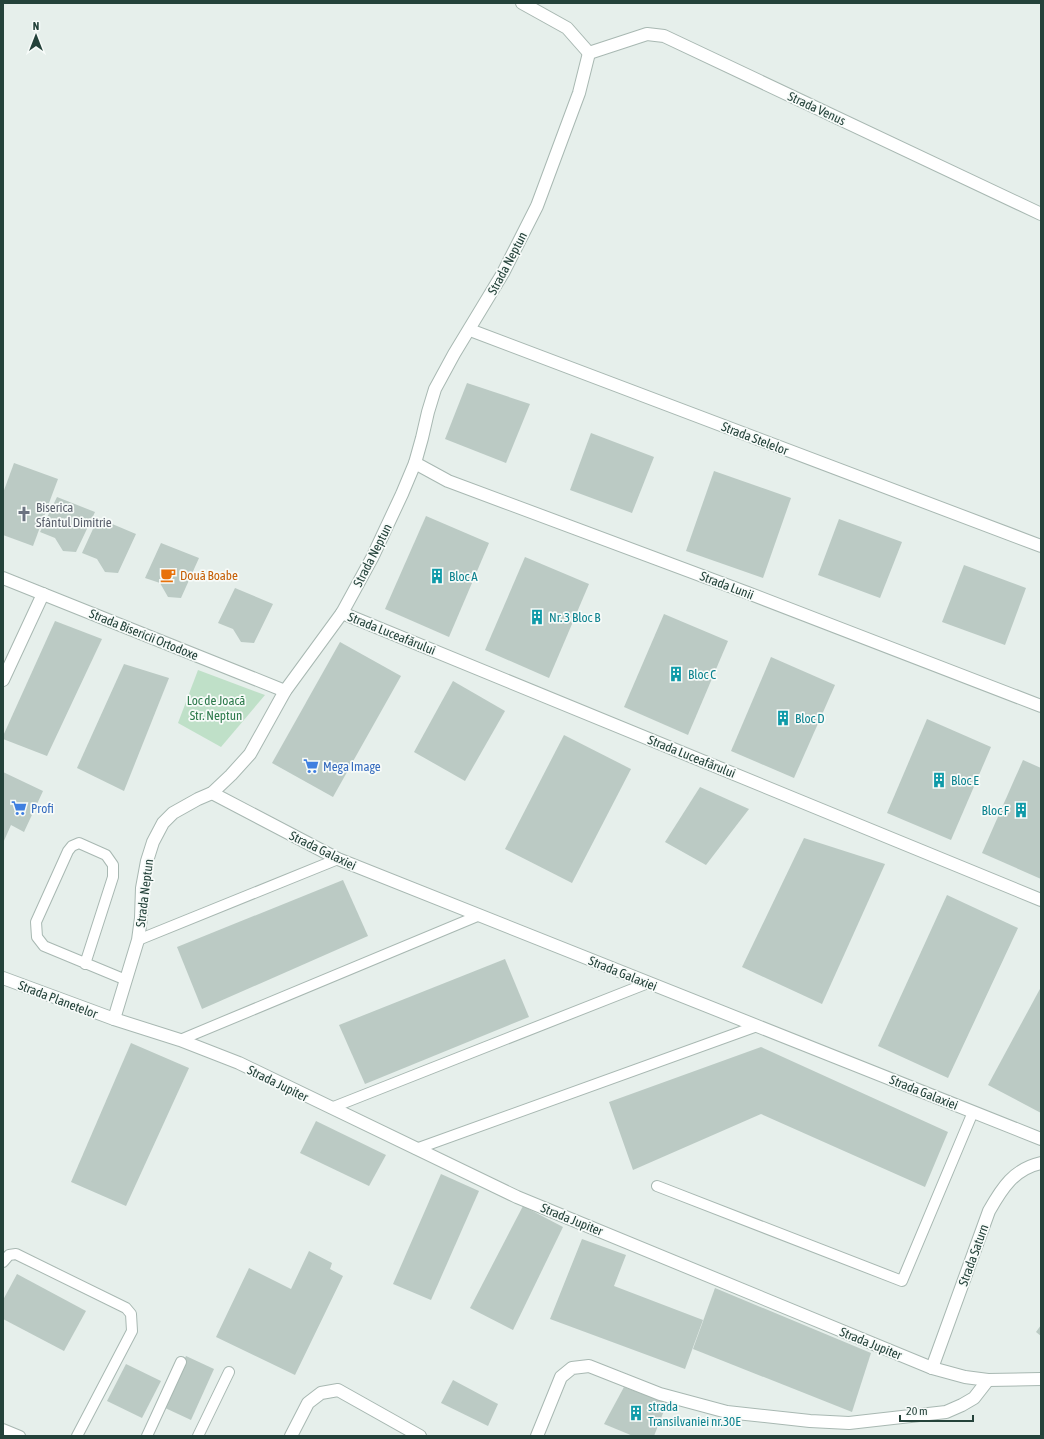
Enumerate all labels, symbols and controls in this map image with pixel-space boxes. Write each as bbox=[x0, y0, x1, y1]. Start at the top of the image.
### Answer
north arrow bbox=[16, 16, 56, 56]
text: N bbox=[33, 20, 39, 32]
street label: Strada Venus bbox=[786, 89, 848, 128]
street label: Strada Neptun bbox=[485, 229, 530, 297]
street label: Strada Stelelor bbox=[719, 419, 790, 458]
place label: Biserica Sfântul Dimitrie bbox=[36, 500, 112, 530]
church icon: Biserica Sfântul Dimitrie bbox=[15, 505, 33, 523]
street label: Strada Neptun bbox=[350, 521, 395, 589]
cafe icon: Două Boabe bbox=[159, 566, 177, 584]
building icon: Bloc A bbox=[428, 567, 446, 585]
place label: Două Boabe bbox=[180, 568, 238, 583]
street label: Strada Lunii bbox=[698, 568, 756, 603]
place label: Bloc A bbox=[449, 569, 478, 584]
street label: Strada Bisericii Ortodoxe bbox=[87, 606, 201, 663]
building icon: Nr. 3 Bloc B bbox=[528, 608, 546, 626]
street label: Strada Luceafărului bbox=[346, 609, 438, 658]
place label: Nr. 3 Bloc B bbox=[549, 610, 601, 625]
building icon: Bloc C bbox=[667, 665, 685, 683]
place label: Bloc C bbox=[688, 667, 716, 682]
park label: Loc de Joacă Str. Neptun bbox=[187, 693, 245, 723]
building icon: Bloc D bbox=[774, 709, 792, 727]
place label: Bloc D bbox=[795, 711, 824, 726]
street label: Strada Luceafărului bbox=[646, 732, 738, 781]
supermarket icon: Mega Image bbox=[302, 757, 320, 775]
place label: Mega Image bbox=[323, 759, 381, 774]
building icon: Bloc E bbox=[930, 771, 948, 789]
place label: Bloc E bbox=[951, 773, 979, 788]
supermarket icon: Profi bbox=[10, 799, 28, 817]
place label: Profi bbox=[31, 801, 54, 816]
building icon: Bloc F bbox=[1012, 801, 1030, 819]
place label: Bloc F bbox=[982, 803, 1010, 818]
street label: Strada Galaxiei bbox=[287, 828, 359, 873]
street label: Strada Neptun bbox=[133, 858, 156, 928]
street label: Strada Galaxiei bbox=[586, 953, 659, 994]
street label: Strada Planetelor bbox=[16, 977, 100, 1022]
street label: Strada Jupiter bbox=[245, 1062, 311, 1105]
street label: Strada Galaxiei bbox=[887, 1072, 960, 1113]
street label: Strada Jupiter bbox=[539, 1200, 605, 1239]
street label: Strada Saturn bbox=[955, 1222, 992, 1288]
street label: Strada Jupiter bbox=[838, 1324, 904, 1363]
scale bar bbox=[900, 1397, 973, 1423]
place label: strada Transilvaniei nr.30E bbox=[648, 1399, 741, 1429]
building icon: strada Transilvaniei nr.30E bbox=[627, 1404, 645, 1422]
text: 20 m bbox=[906, 1404, 928, 1418]

